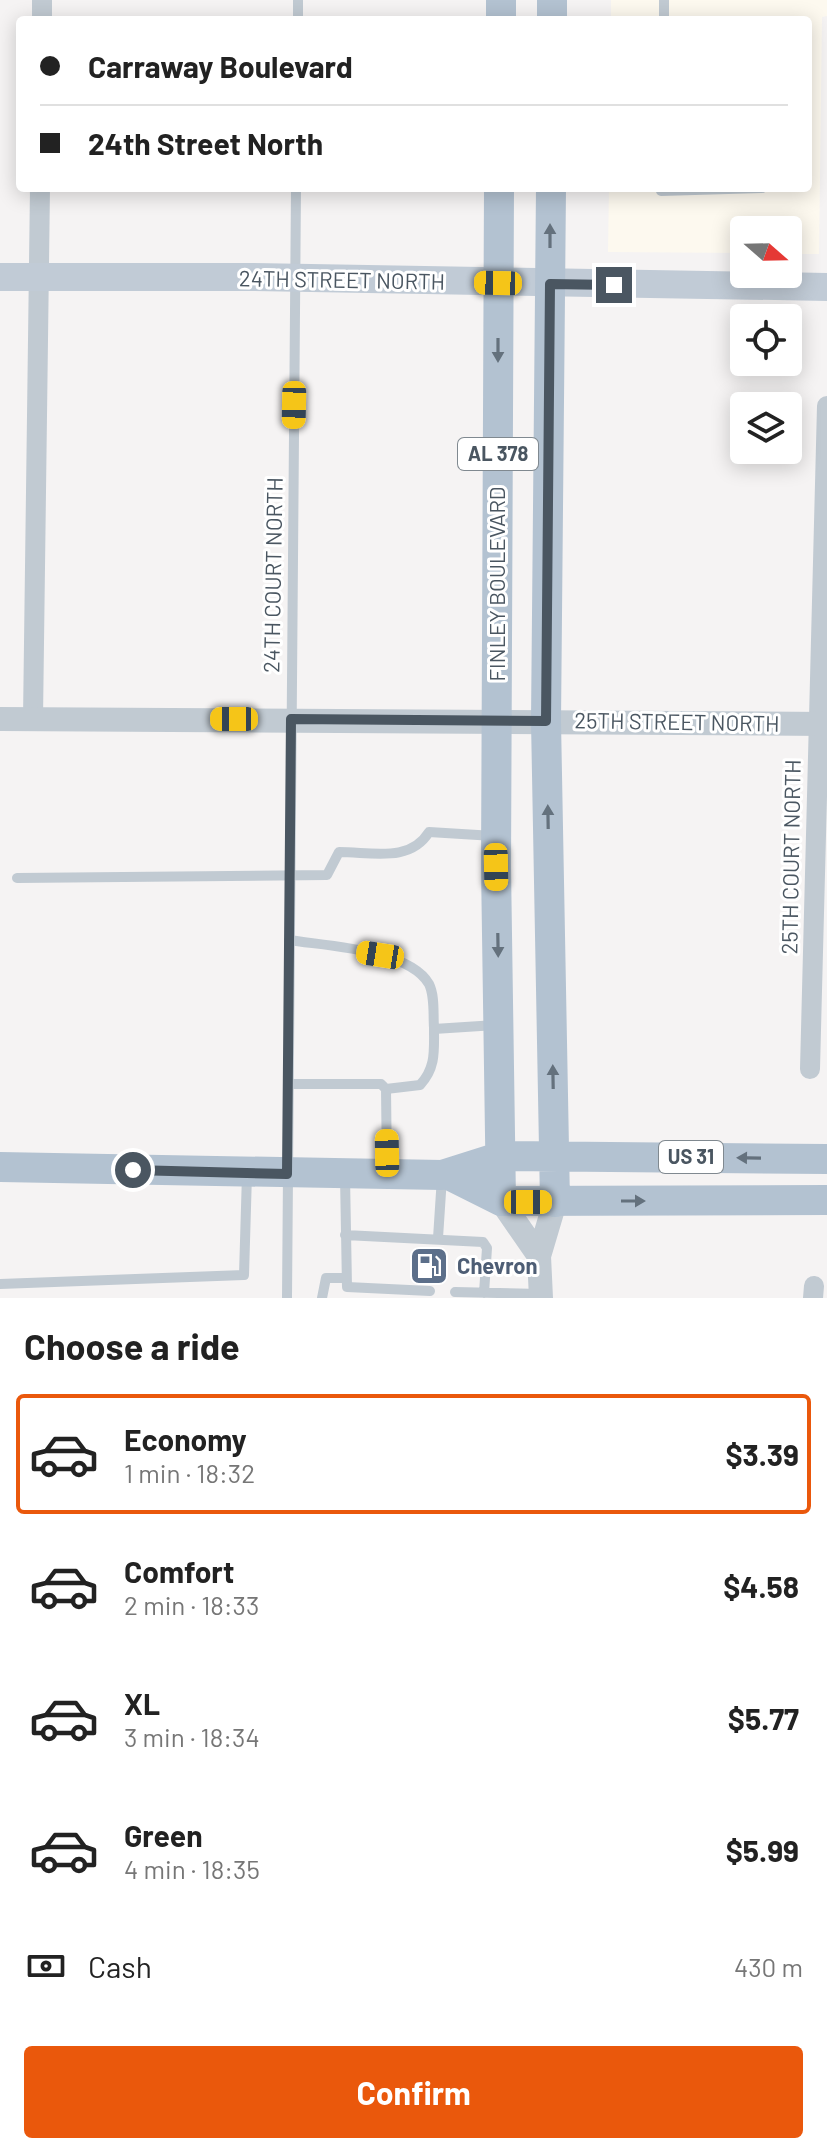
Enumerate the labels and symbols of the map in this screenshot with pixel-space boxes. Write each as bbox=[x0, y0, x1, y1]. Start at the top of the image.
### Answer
north arrow bbox=[730, 216, 802, 288]
one-way arrow bbox=[544, 223, 556, 248]
street label: 24TH STREET NORTH bbox=[239, 264, 445, 294]
route end bbox=[596, 267, 632, 303]
car bbox=[474, 271, 522, 295]
one-way arrow bbox=[492, 338, 504, 363]
car bbox=[282, 381, 306, 429]
road number: AL 378 bbox=[458, 438, 538, 470]
street label: 24TH COURT NORTH bbox=[257, 477, 287, 673]
street label: FINLEY BOULEVARD bbox=[483, 487, 509, 681]
street label: 25TH STREET NORTH bbox=[574, 706, 780, 736]
car bbox=[210, 707, 258, 731]
street label: 25TH COURT NORTH bbox=[775, 759, 805, 955]
one-way arrow bbox=[542, 804, 554, 829]
car bbox=[484, 843, 508, 891]
one-way arrow bbox=[492, 933, 504, 958]
car bbox=[354, 939, 406, 971]
one-way arrow bbox=[547, 1064, 559, 1089]
car bbox=[375, 1129, 399, 1177]
road number: US 31 bbox=[659, 1141, 723, 1173]
route start bbox=[115, 1152, 151, 1188]
one-way arrow bbox=[736, 1152, 761, 1164]
car bbox=[504, 1190, 552, 1214]
one-way arrow bbox=[621, 1195, 646, 1207]
fuel station icon: Chevron bbox=[408, 1245, 450, 1287]
place label: Chevron bbox=[457, 1252, 538, 1278]

